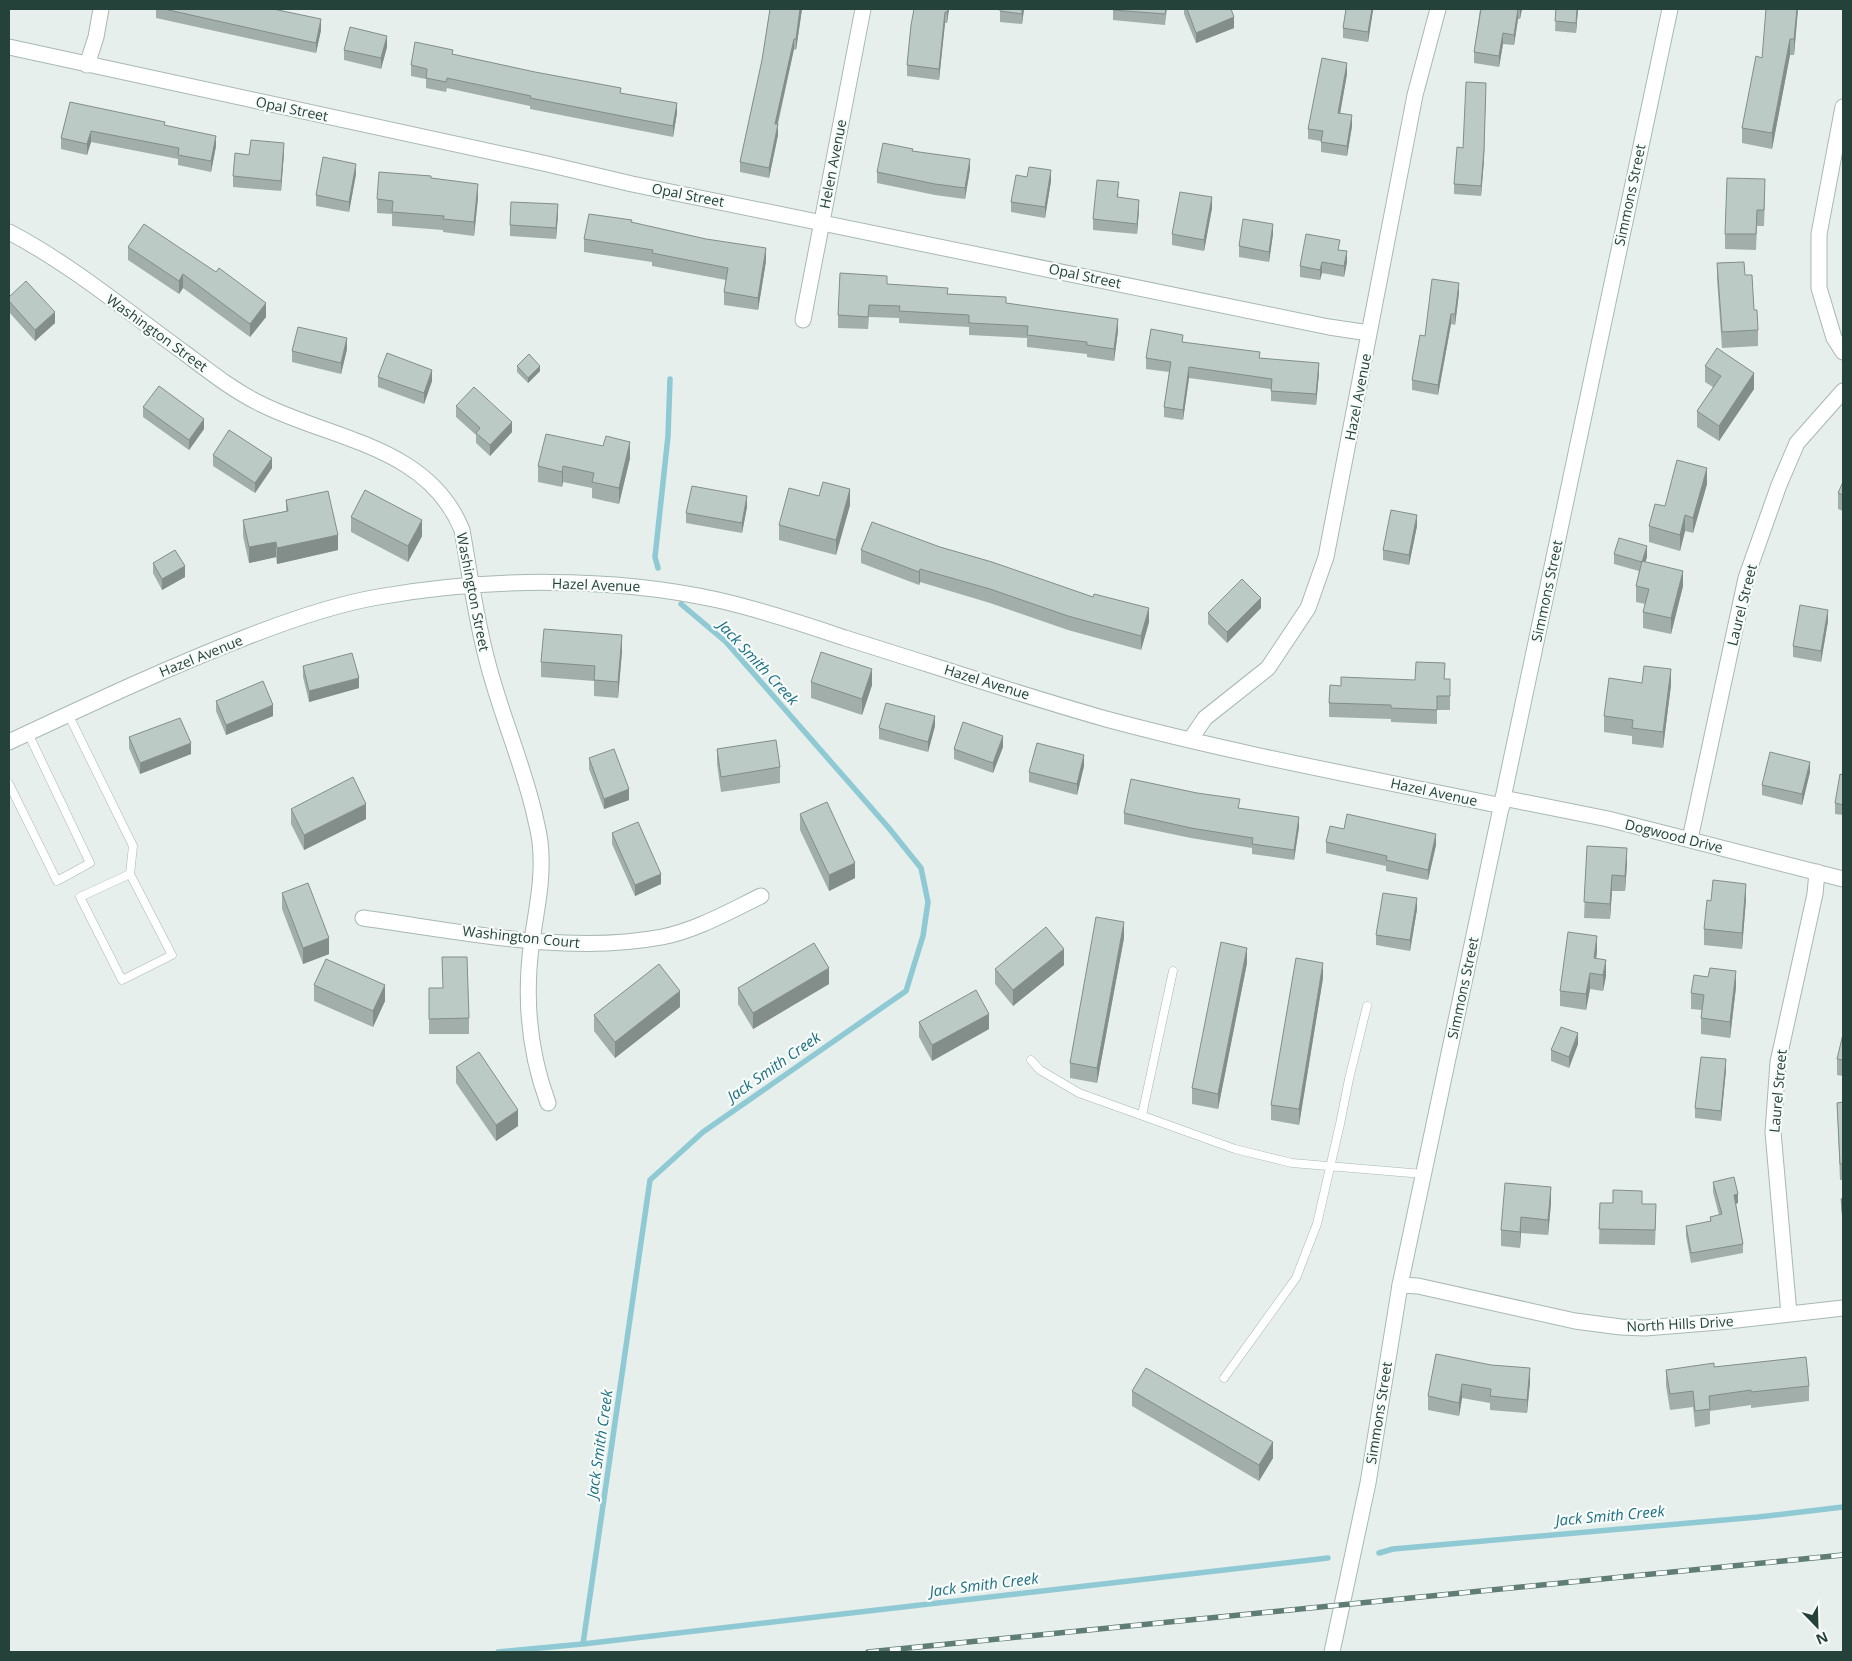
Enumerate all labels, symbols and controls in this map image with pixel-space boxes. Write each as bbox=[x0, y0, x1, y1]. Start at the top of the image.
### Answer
street label: Opal Street bbox=[254, 92, 330, 125]
street label: Helen Avenue bbox=[815, 118, 850, 210]
street label: Simmons Street bbox=[1609, 142, 1650, 248]
street label: Opal Street bbox=[650, 178, 726, 211]
street label: Opal Street bbox=[1047, 259, 1123, 292]
street label: Washington Street bbox=[103, 290, 212, 376]
street label: Hazel Avenue bbox=[1340, 352, 1375, 442]
street label: Washington Street bbox=[453, 531, 494, 653]
street label: Simmons Street bbox=[1526, 538, 1567, 644]
street label: Laurel Street bbox=[1722, 562, 1761, 648]
street label: Hazel Avenue bbox=[551, 573, 641, 596]
water label: Jack Smith Creek bbox=[712, 613, 804, 710]
street label: Hazel Avenue bbox=[156, 630, 245, 681]
street label: Hazel Avenue bbox=[942, 660, 1032, 704]
street label: Hazel Avenue bbox=[1389, 773, 1479, 810]
street label: Dogwood Drive bbox=[1623, 814, 1725, 857]
street label: Washington Court bbox=[461, 921, 581, 952]
street label: Simmons Street bbox=[1442, 935, 1483, 1041]
water label: Jack Smith Creek bbox=[720, 1026, 825, 1107]
street label: Laurel Street bbox=[1764, 1049, 1791, 1133]
street label: North Hills Drive bbox=[1626, 1311, 1734, 1336]
street label: Simmons Street bbox=[1361, 1360, 1396, 1466]
water label: Jack Smith Creek bbox=[581, 1388, 617, 1502]
water label: Jack Smith Creek bbox=[1552, 1500, 1666, 1530]
water label: Jack Smith Creek bbox=[925, 1567, 1040, 1601]
north arrow bbox=[1792, 1601, 1842, 1651]
text: N bbox=[1813, 1627, 1831, 1649]

